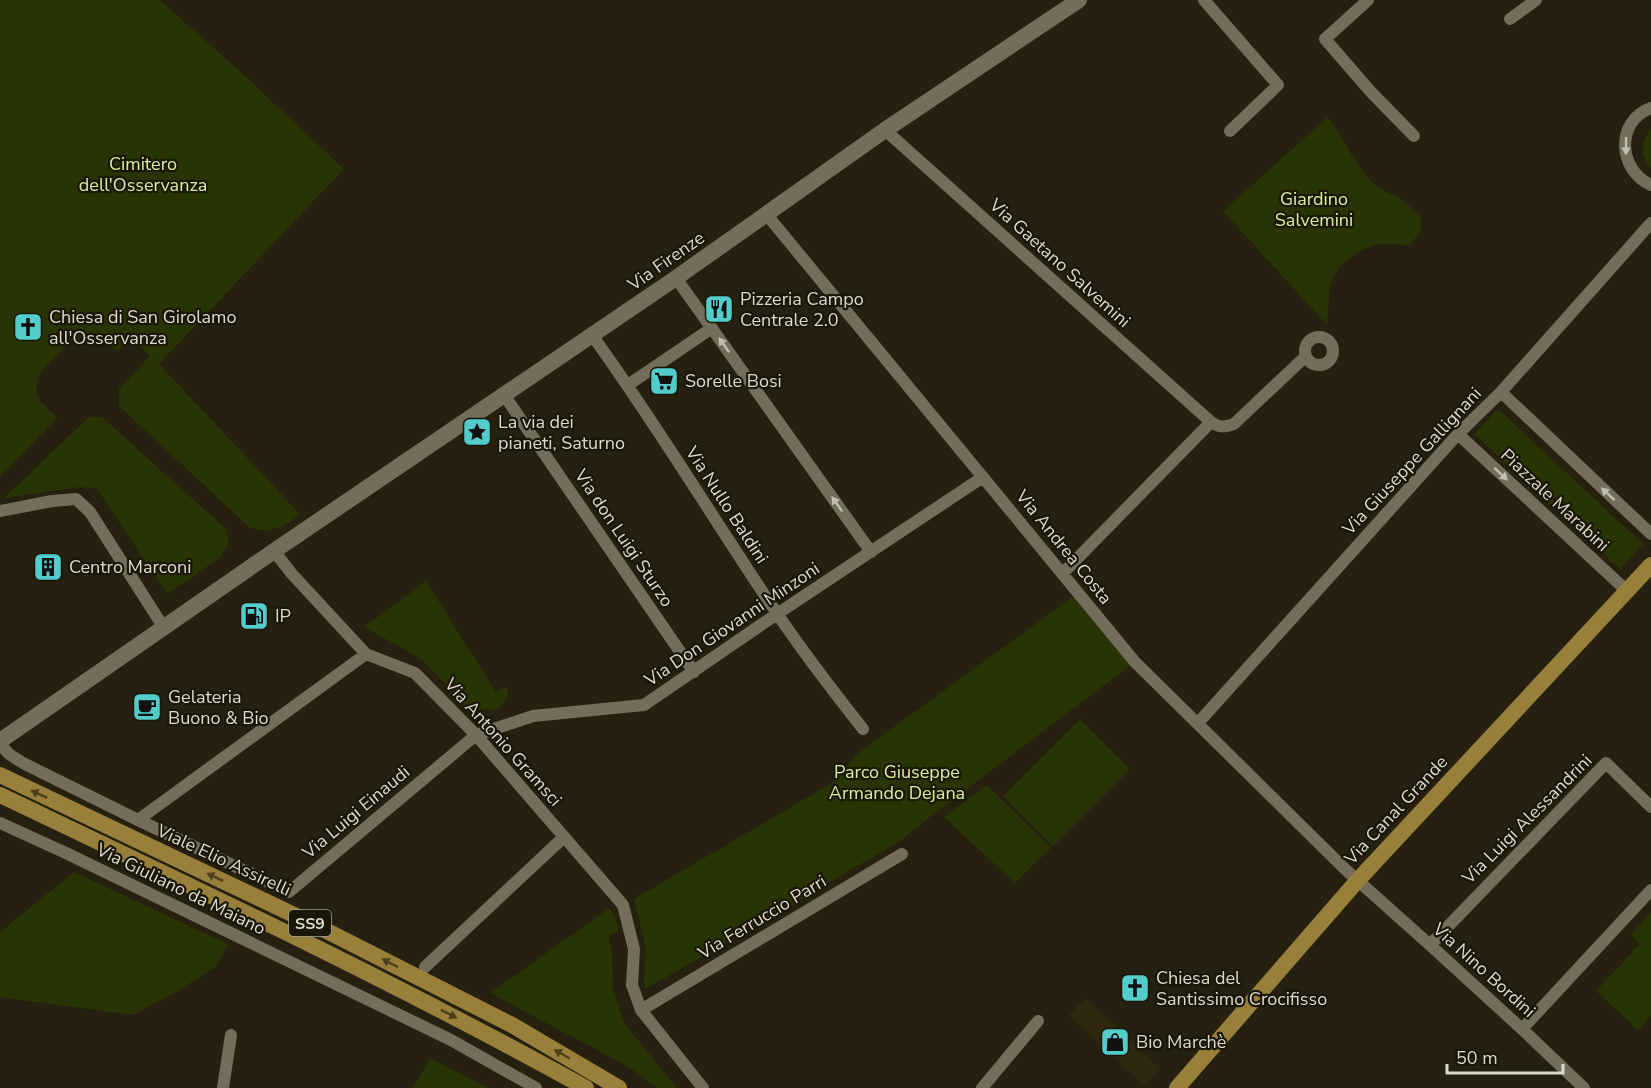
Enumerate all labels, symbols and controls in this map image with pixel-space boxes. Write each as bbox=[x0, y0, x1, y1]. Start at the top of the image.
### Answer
one-way arrow bbox=[1621, 137, 1631, 156]
park label: Cimitero dell'Osservanza bbox=[79, 152, 207, 197]
park label: Giardino Salvemini bbox=[1275, 187, 1353, 232]
street label: Via Gaetano Salvemini bbox=[984, 193, 1136, 333]
street label: Via Firenze bbox=[622, 226, 709, 297]
place label: Pizzeria Campo Centrale 2.0 bbox=[740, 287, 864, 332]
restaurant icon: Pizzeria Campo Centrale 2.0 bbox=[703, 293, 735, 325]
place label: Chiesa di San Girolamo all'Osservanza bbox=[49, 305, 237, 350]
church icon: Chiesa di San Girolamo all'Osservanza bbox=[12, 311, 44, 343]
one-way arrow bbox=[719, 338, 731, 353]
supermarket icon: Sorelle Bosi bbox=[648, 365, 680, 397]
place label: Sorelle Bosi bbox=[685, 369, 782, 393]
street label: Via Giuseppe Gallignani bbox=[1336, 382, 1487, 541]
place label: La via dei pianeti, Saturno bbox=[498, 410, 625, 455]
place icon: La via dei pianeti, Saturno bbox=[461, 416, 493, 448]
street label: Via Nullo Baldini bbox=[680, 441, 774, 568]
street label: Piazzale Marabini bbox=[1495, 443, 1615, 557]
street label: Via don Luigi Sturzo bbox=[568, 464, 679, 612]
one-way arrow bbox=[1493, 467, 1508, 481]
street label: Via Andrea Costa bbox=[1010, 484, 1118, 609]
one-way arrow bbox=[1601, 487, 1616, 501]
one-way arrow bbox=[831, 497, 843, 513]
building icon: Centro Marconi bbox=[32, 551, 64, 583]
place label: Centro Marconi bbox=[69, 555, 191, 579]
street label: Via Don Giovanni Minzoni bbox=[639, 556, 824, 692]
fuel station icon: IP bbox=[238, 600, 270, 632]
place label: IP bbox=[275, 604, 291, 628]
street label: Via Antonio Gramsci bbox=[438, 672, 567, 811]
place label: Gelateria Buono & Bio bbox=[168, 685, 269, 730]
cafe icon: Gelateria Buono & Bio bbox=[131, 691, 163, 723]
street label: Via Luigi Alessandrini bbox=[1456, 749, 1597, 890]
street label: Via Canal Grande bbox=[1338, 750, 1453, 871]
street label: Via Luigi Einaudi bbox=[297, 760, 415, 865]
park label: Parco Giuseppe Armando Dejana bbox=[829, 760, 965, 805]
one-way arrow bbox=[31, 789, 48, 798]
street label: Viale Elio Assirelli bbox=[152, 818, 295, 902]
street label: Via Giuliano da Maiano bbox=[91, 837, 270, 940]
street label: Via Ferruccio Parri bbox=[693, 869, 831, 965]
one-way arrow bbox=[207, 873, 224, 882]
road number: SS9 bbox=[289, 910, 331, 936]
street label: Via Nino Bordini bbox=[1427, 917, 1541, 1023]
one-way arrow bbox=[382, 958, 399, 968]
place label: Chiesa del Santissimo Crocifisso bbox=[1156, 966, 1327, 1011]
church icon: Chiesa del Santissimo Crocifisso bbox=[1119, 972, 1151, 1004]
one-way arrow bbox=[440, 1010, 457, 1019]
shop icon: Bio Marchè bbox=[1099, 1026, 1131, 1058]
place label: Bio Marchè bbox=[1136, 1030, 1226, 1054]
scale bar bbox=[1447, 1037, 1562, 1075]
text: 50 m bbox=[1456, 1046, 1498, 1070]
one-way arrow bbox=[554, 1050, 571, 1060]

